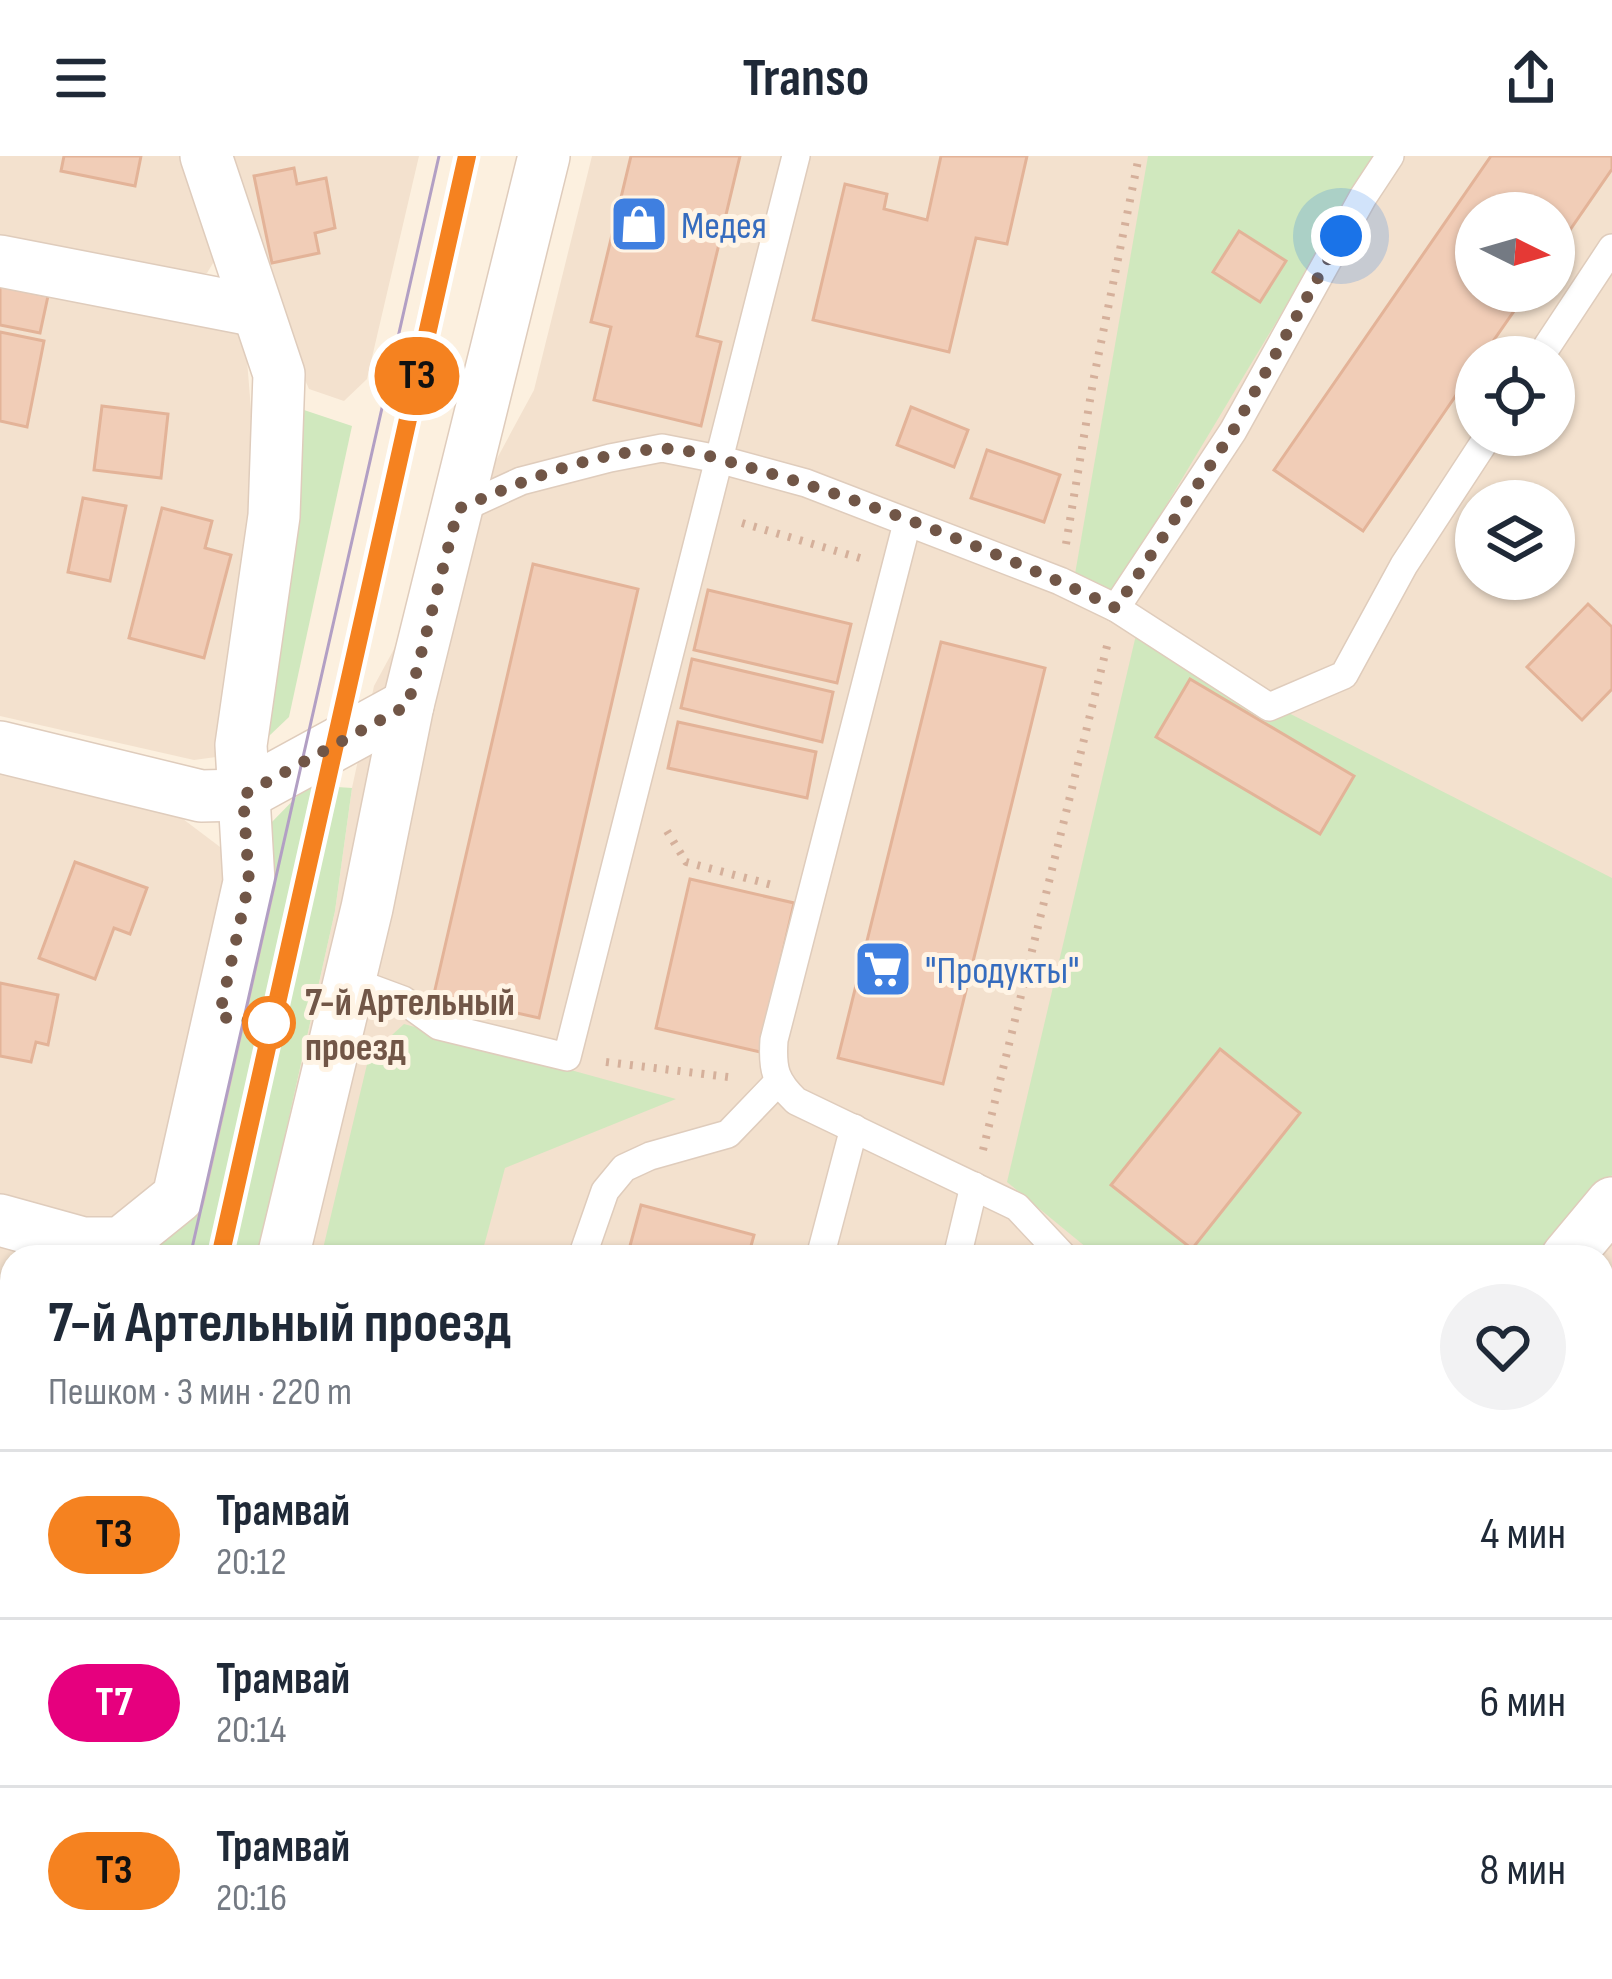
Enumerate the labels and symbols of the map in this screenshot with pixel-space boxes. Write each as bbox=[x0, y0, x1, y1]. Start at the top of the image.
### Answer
north arrow bbox=[1455, 192, 1575, 312]
shop icon: Медея bbox=[608, 193, 670, 255]
place label: Медея bbox=[681, 203, 767, 250]
your location bbox=[1311, 206, 1371, 266]
line badge: T3 bbox=[363, 337, 471, 415]
supermarket icon: "Продукты" bbox=[852, 938, 914, 1000]
place label: "Продукты" bbox=[925, 948, 1079, 995]
place label: 7-й Артельный проезд bbox=[305, 980, 515, 1072]
marker: 7-й Артельный проезд bbox=[244, 998, 294, 1048]

